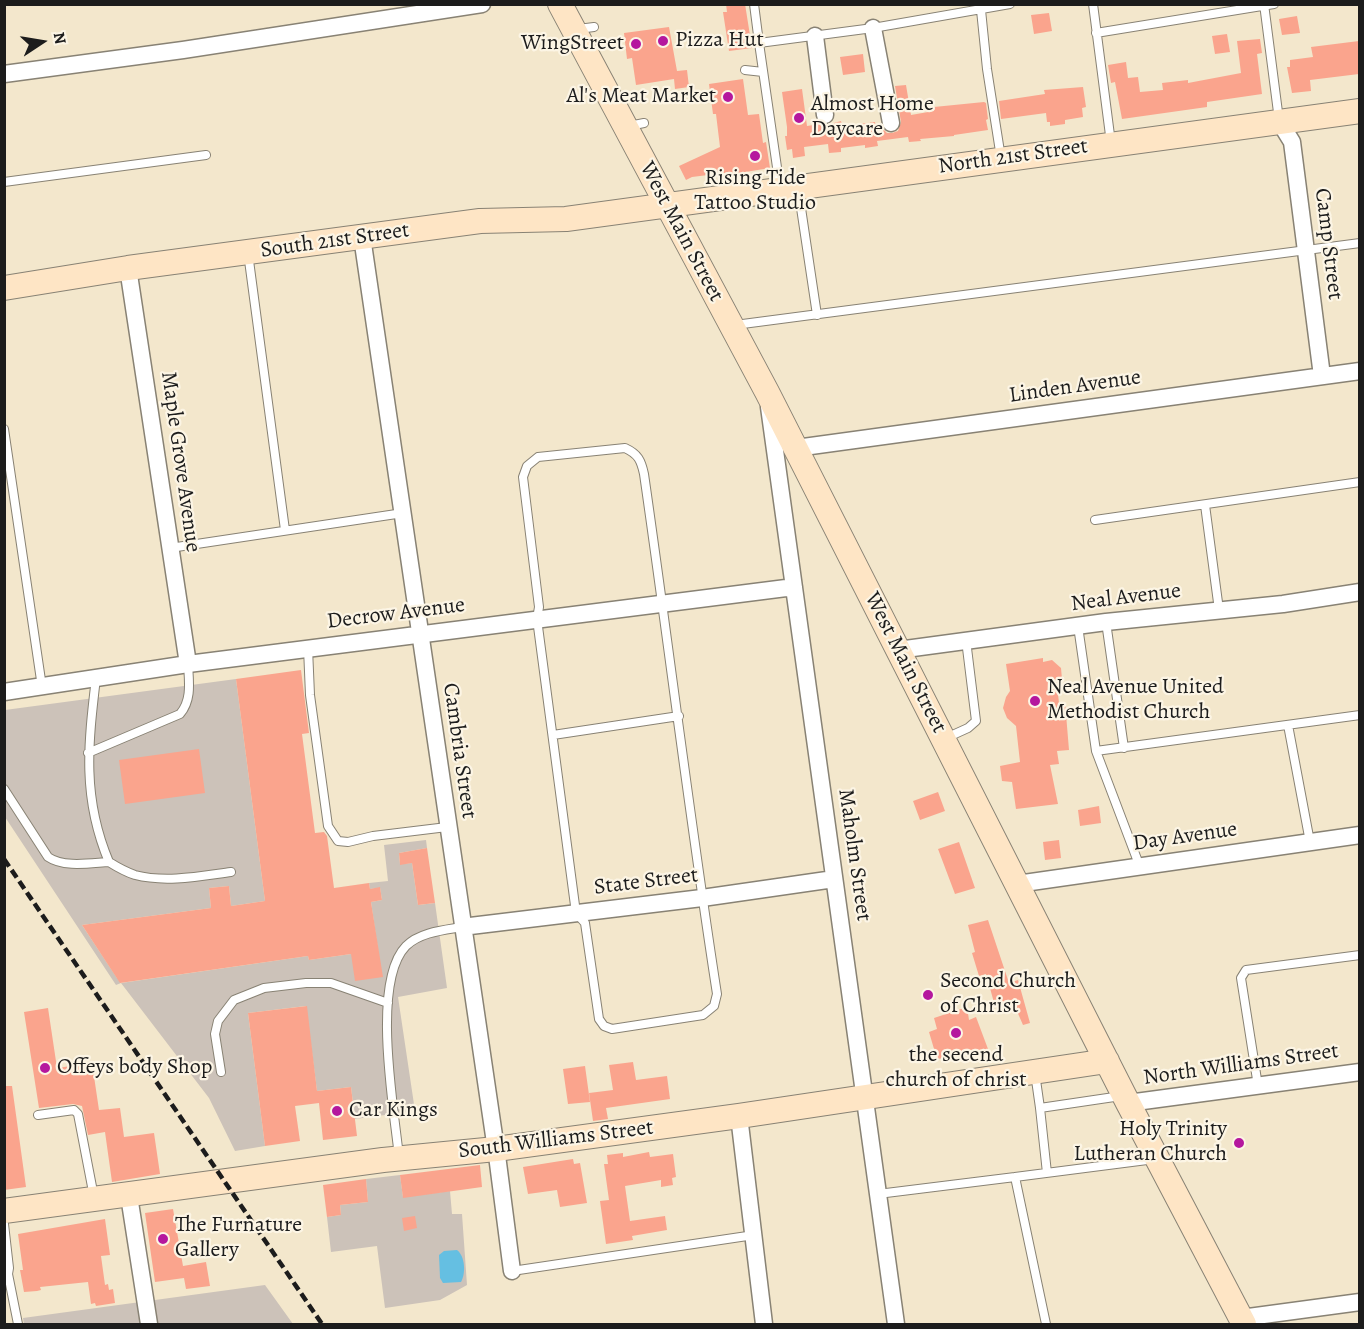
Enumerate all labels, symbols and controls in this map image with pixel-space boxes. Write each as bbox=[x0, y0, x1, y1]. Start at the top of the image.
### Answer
north arrow bbox=[12, 12, 72, 72]
place label: Pizza Hut bbox=[675, 28, 764, 54]
text: N bbox=[48, 30, 72, 46]
place label: WingStreet bbox=[521, 31, 624, 57]
marker: Pizza Hut bbox=[656, 34, 670, 48]
marker: WingStreet bbox=[629, 37, 643, 51]
place label: Al's Meat Market bbox=[567, 84, 716, 110]
marker: Al's Meat Market bbox=[721, 90, 735, 104]
place label: Almost Home Daycare bbox=[811, 92, 934, 144]
marker: Almost Home Daycare bbox=[792, 111, 806, 125]
street label: North 21st Street bbox=[937, 133, 1089, 181]
marker: Rising Tide Tattoo Studio bbox=[748, 149, 762, 163]
street label: West Main Street bbox=[633, 158, 729, 306]
place label: Rising Tide Tattoo Studio bbox=[694, 166, 816, 218]
street label: Camp Street bbox=[1308, 187, 1348, 301]
street label: South 21st Street bbox=[259, 217, 411, 265]
street label: Linden Avenue bbox=[1007, 365, 1143, 409]
street label: Maple Grove Avenue bbox=[154, 370, 206, 554]
street label: Neal Avenue bbox=[1069, 578, 1183, 618]
street label: West Main Street bbox=[858, 588, 952, 738]
street label: Decrow Avenue bbox=[325, 592, 467, 636]
place label: Neal Avenue United Methodist Church bbox=[1047, 675, 1224, 726]
street label: Cambria Street bbox=[436, 681, 482, 821]
marker: Neal Avenue United Methodist Church bbox=[1028, 694, 1042, 708]
street label: Maholm Street bbox=[832, 787, 876, 923]
street label: Day Avenue bbox=[1131, 817, 1239, 857]
street label: State Street bbox=[592, 863, 700, 901]
place label: Second Church of Christ bbox=[940, 969, 1076, 1020]
marker: Second Church of Christ bbox=[921, 988, 935, 1002]
marker: the secend church of christ bbox=[949, 1026, 963, 1040]
street label: North Williams Street bbox=[1142, 1038, 1340, 1092]
place label: the secend church of christ bbox=[886, 1043, 1026, 1094]
place label: Offeys body Shop bbox=[57, 1055, 212, 1081]
marker: Offeys body Shop bbox=[38, 1061, 52, 1075]
place label: Car Kings bbox=[349, 1098, 438, 1124]
marker: Car Kings bbox=[330, 1104, 344, 1118]
street label: South Williams Street bbox=[457, 1115, 655, 1165]
place label: Holy Trinity Lutheran Church bbox=[1074, 1117, 1227, 1168]
marker: Holy Trinity Lutheran Church bbox=[1232, 1136, 1246, 1150]
place label: The Furnature Gallery bbox=[175, 1213, 302, 1264]
marker: The Furnature Gallery bbox=[156, 1232, 170, 1246]

